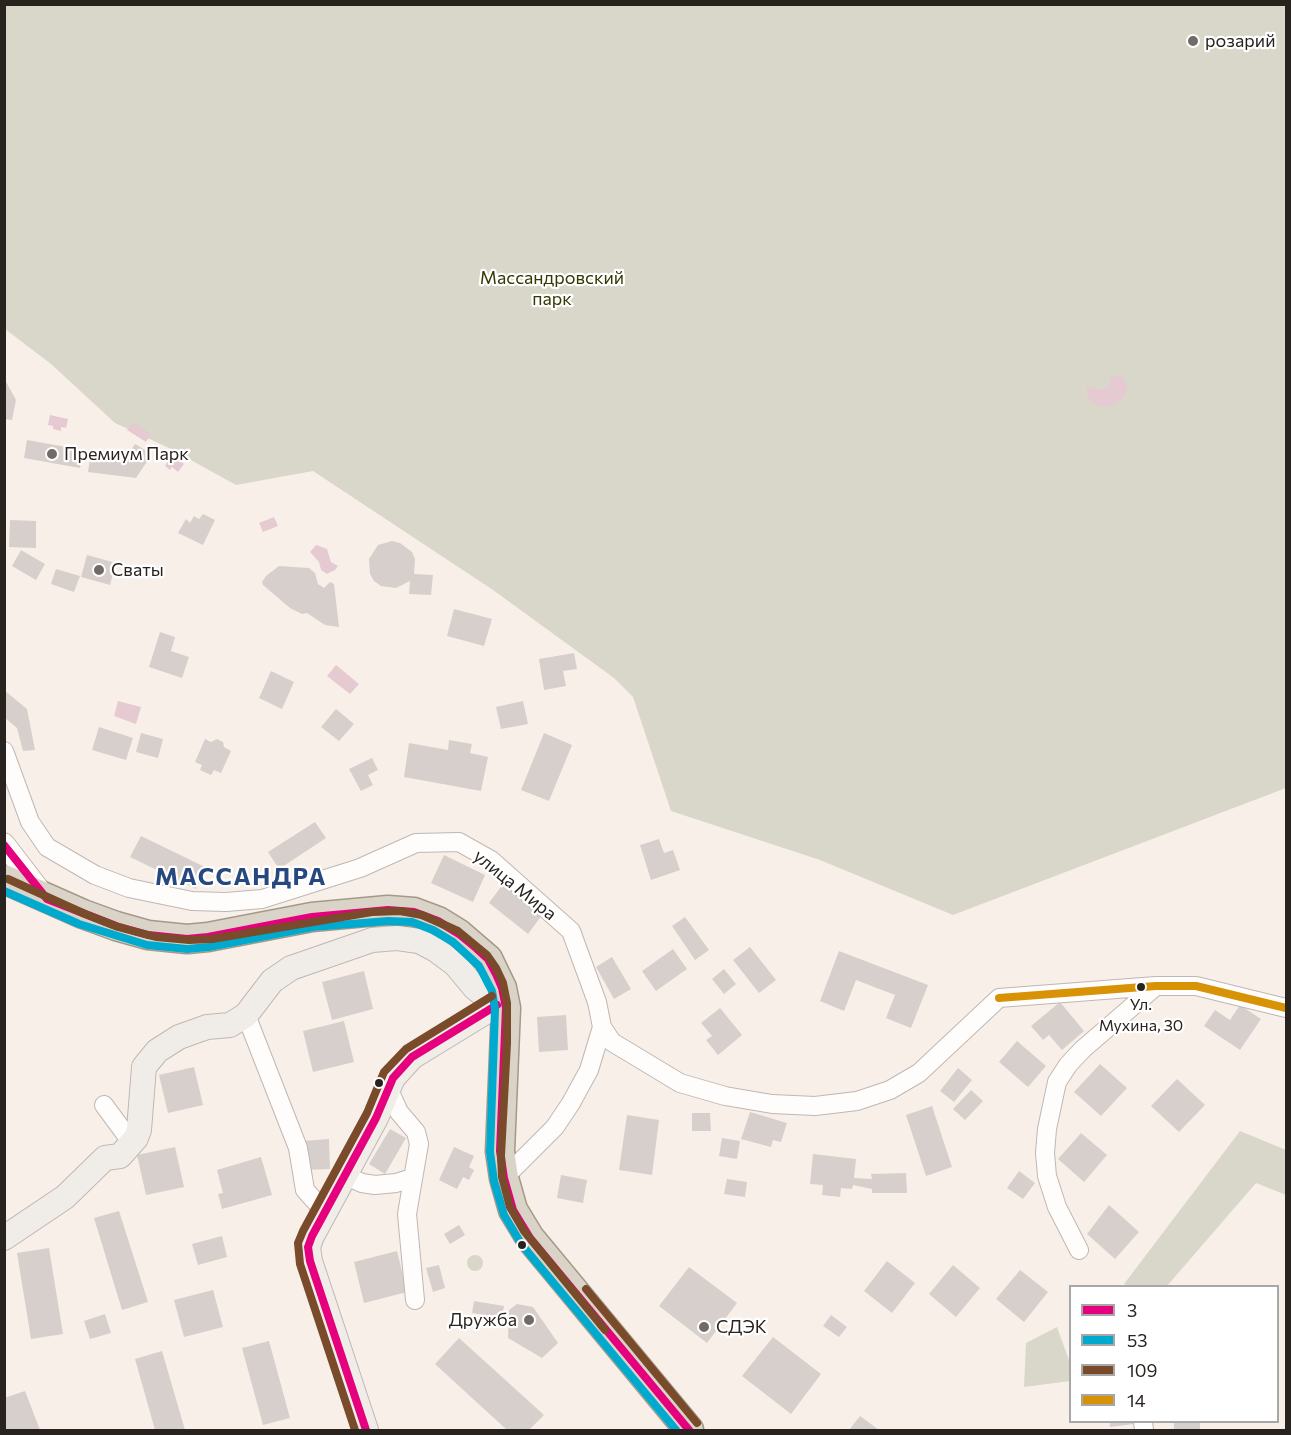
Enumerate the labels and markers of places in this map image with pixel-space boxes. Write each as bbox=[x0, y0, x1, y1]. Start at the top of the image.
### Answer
place label: розарий bbox=[1205, 30, 1275, 52]
marker: розарий bbox=[1186, 34, 1200, 48]
place label: Премиум Парк bbox=[64, 443, 189, 465]
marker: Премиум Парк bbox=[45, 447, 59, 461]
place label: Сваты bbox=[111, 559, 164, 581]
marker: Сваты bbox=[92, 563, 106, 577]
marker: Ул. Мухина, 30 bbox=[1135, 981, 1147, 993]
place label: Ул. Мухина, 30 bbox=[1099, 995, 1183, 1033]
unlabelled marker bbox=[373, 1077, 385, 1089]
unlabelled marker bbox=[516, 1239, 528, 1251]
place label: Дружба bbox=[449, 1309, 517, 1331]
marker: Дружба bbox=[522, 1313, 536, 1327]
place label: СДЭК bbox=[716, 1316, 767, 1338]
marker: СДЭК bbox=[697, 1320, 711, 1334]

